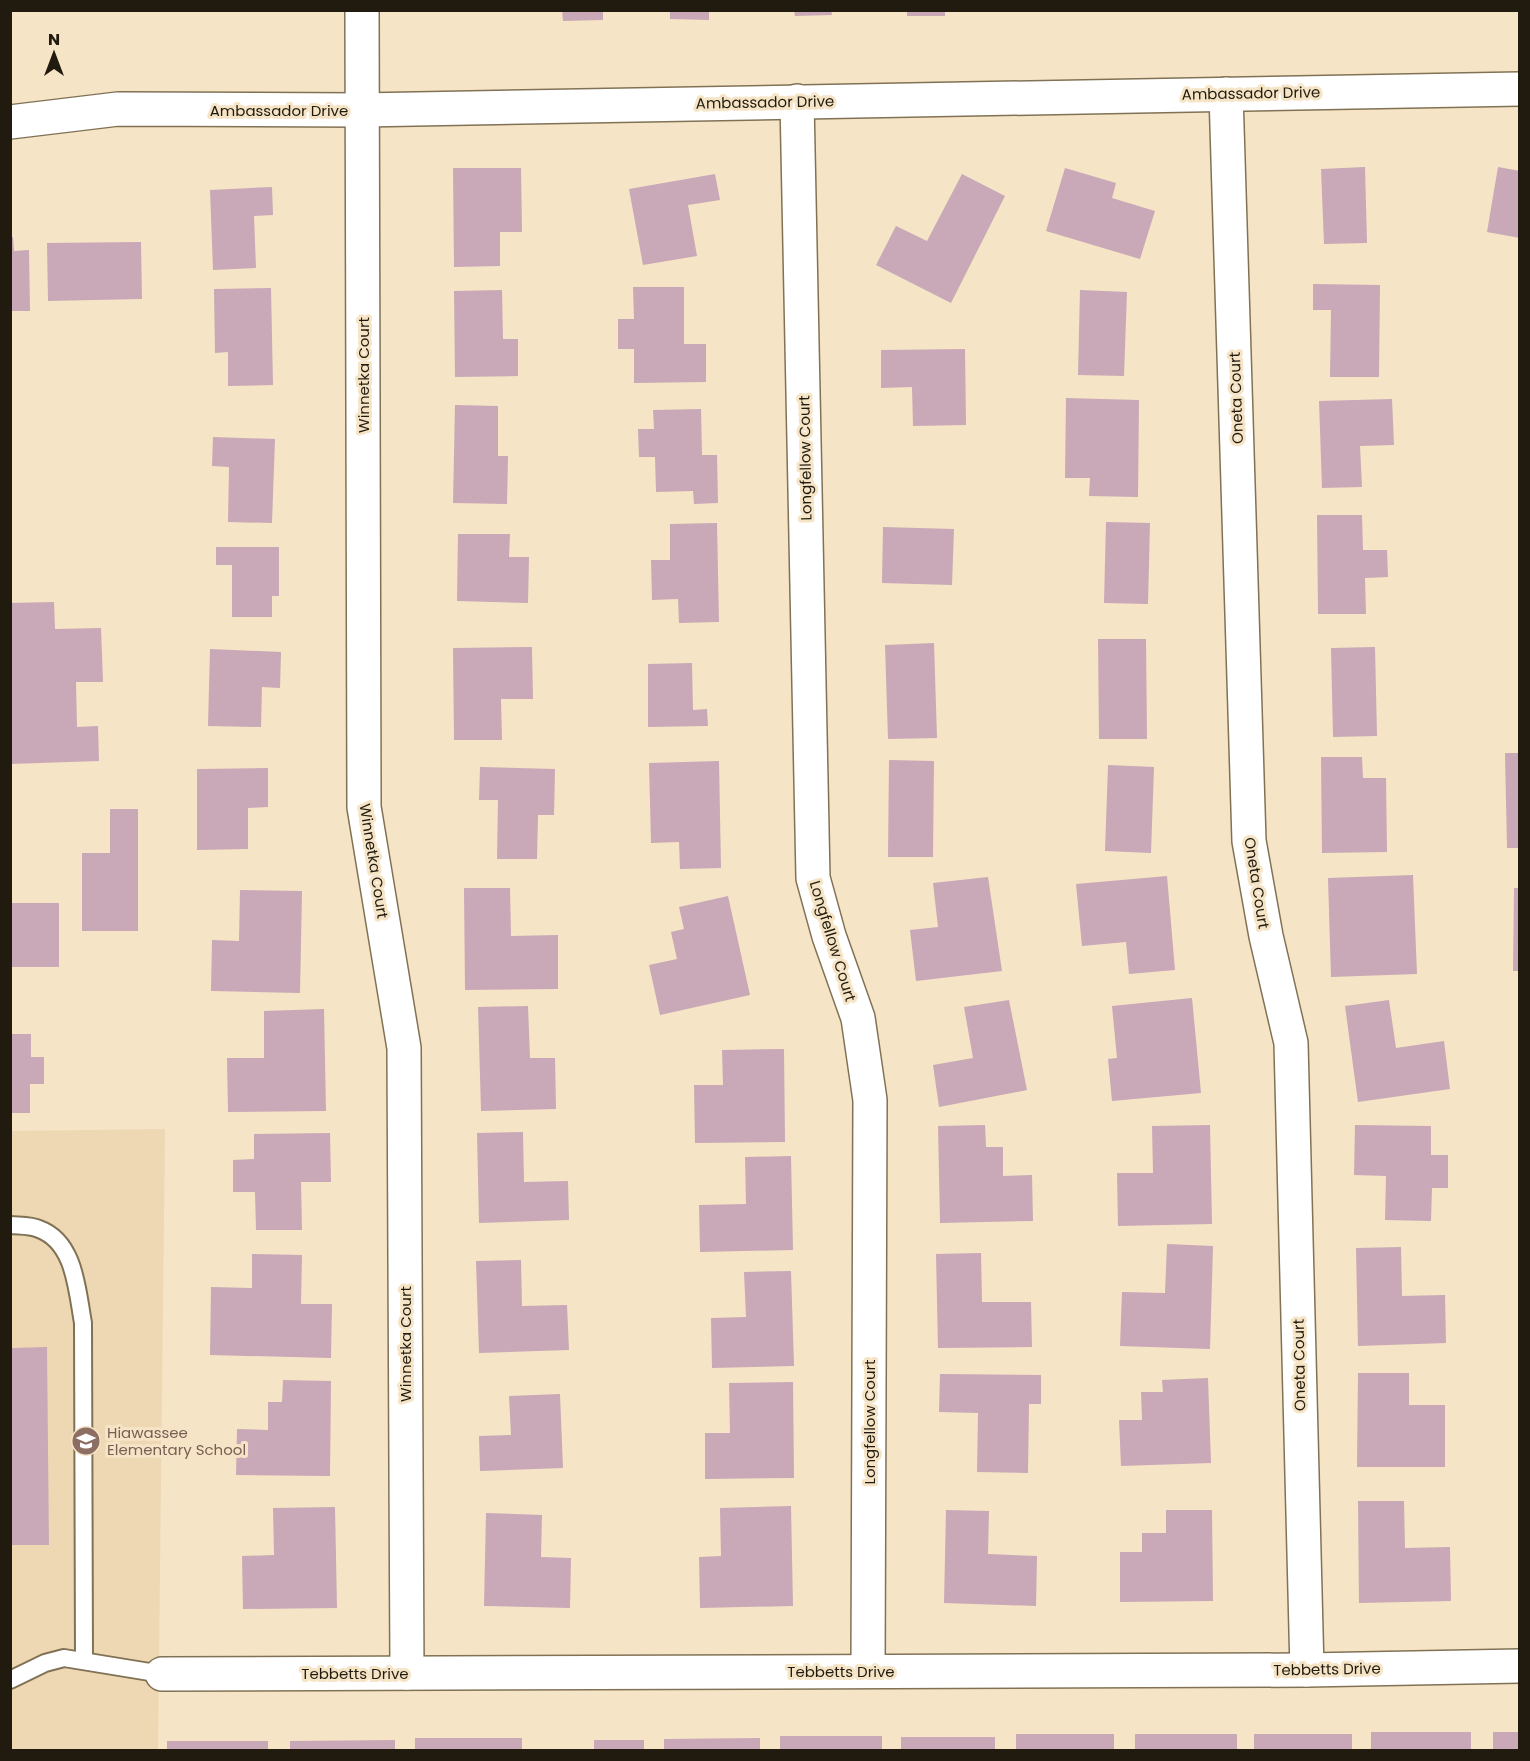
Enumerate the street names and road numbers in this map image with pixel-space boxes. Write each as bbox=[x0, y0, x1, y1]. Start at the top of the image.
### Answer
street label: Ambassador Drive bbox=[1182, 81, 1320, 105]
street label: Ambassador Drive bbox=[696, 90, 834, 114]
street label: Ambassador Drive bbox=[210, 100, 348, 121]
street label: Winnetka Court bbox=[353, 317, 374, 433]
street label: Oneta Court bbox=[1224, 352, 1248, 444]
street label: Longfellow Court bbox=[793, 395, 817, 521]
street label: Winnetka Court bbox=[355, 802, 393, 920]
street label: Oneta Court bbox=[1239, 836, 1275, 930]
street label: Longfellow Court bbox=[805, 878, 861, 1004]
street label: Winnetka Court bbox=[395, 1286, 416, 1402]
street label: Oneta Court bbox=[1288, 1319, 1310, 1411]
street label: Longfellow Court bbox=[859, 1359, 880, 1485]
street label: Tebbetts Drive bbox=[1273, 1658, 1381, 1680]
street label: Tebbetts Drive bbox=[787, 1661, 895, 1682]
street label: Tebbetts Drive bbox=[301, 1663, 409, 1684]

